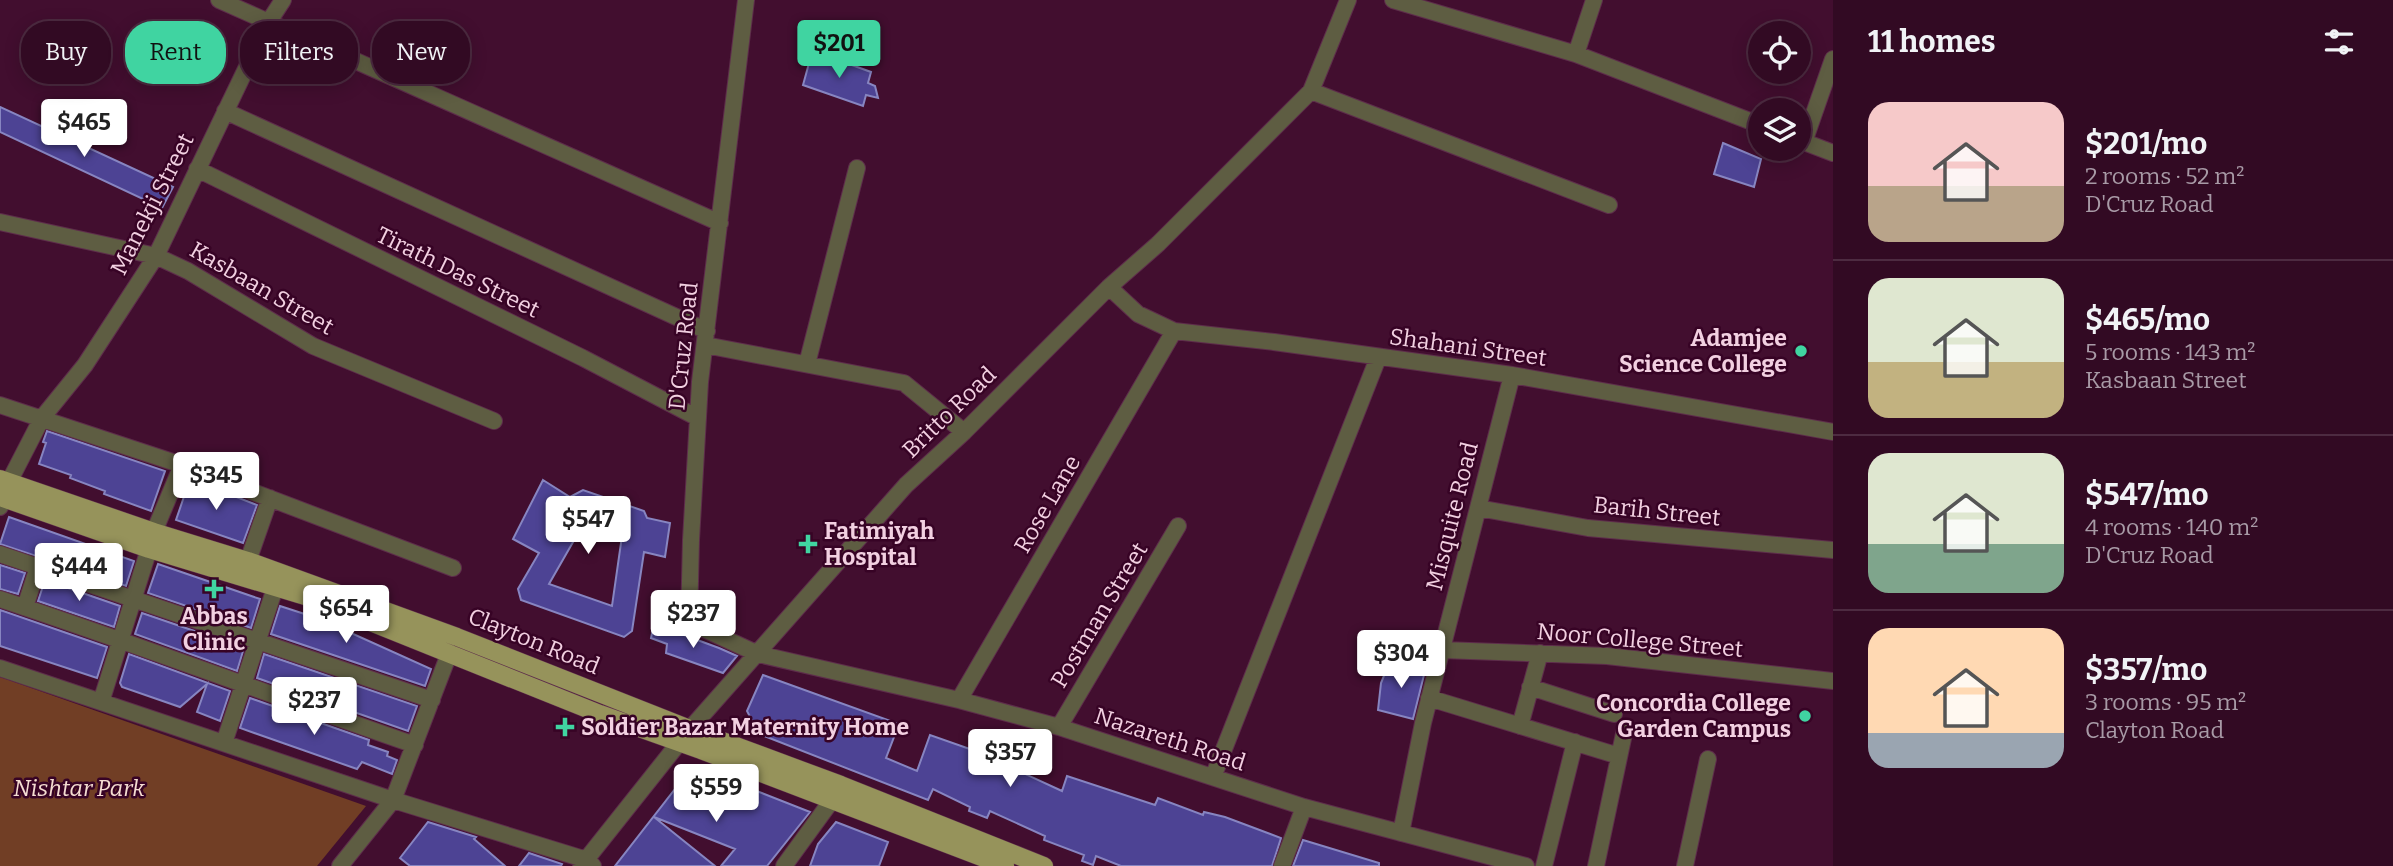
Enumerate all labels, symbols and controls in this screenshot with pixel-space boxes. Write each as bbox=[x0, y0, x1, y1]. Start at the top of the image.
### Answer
pin: $201 bbox=[798, 20, 880, 80]
chip: Buy bbox=[21, 21, 111, 84]
chip: Rent bbox=[125, 21, 226, 84]
chip: Filters bbox=[240, 21, 358, 84]
chip: New bbox=[372, 21, 470, 84]
map controls bbox=[1748, 21, 1811, 161]
button: locate bbox=[1748, 21, 1811, 84]
icon: filters bbox=[2320, 23, 2358, 61]
text: 11 homes bbox=[1868, 24, 1996, 60]
text: $201 bbox=[813, 29, 865, 57]
button: layers bbox=[1748, 98, 1811, 161]
pin: $465 bbox=[43, 100, 125, 159]
text: $465 bbox=[57, 108, 111, 136]
text: $201/mo bbox=[2085, 126, 2207, 162]
street label: Manekji Street bbox=[104, 129, 200, 279]
icon: home bbox=[1924, 130, 2008, 214]
text: 2 rooms · 52 m² bbox=[2085, 162, 2244, 190]
text: D'Cruz Road bbox=[2085, 190, 2214, 218]
street label: Tirath Das Street bbox=[372, 220, 544, 324]
street label: Kasbaan Street bbox=[185, 236, 339, 340]
street label: D'Cruz Road bbox=[662, 280, 704, 411]
text: $465/mo bbox=[2085, 302, 2210, 338]
icon: home bbox=[1924, 306, 2008, 390]
street label: Shahani Street bbox=[1388, 322, 1548, 372]
place label: Adamjee Science College bbox=[1619, 324, 1787, 378]
text: 5 rooms · 143 m² bbox=[2085, 338, 2256, 366]
marker: Adamjee Science College bbox=[1793, 343, 1809, 359]
street label: Britto Road bbox=[896, 360, 1002, 464]
text: Kasbaan Street bbox=[2085, 366, 2246, 394]
street label: Misquite Road bbox=[1420, 439, 1484, 593]
street label: Rose Lane bbox=[1008, 450, 1086, 558]
pin: $345 bbox=[175, 452, 257, 512]
text: $345 bbox=[189, 461, 243, 489]
text: $547/mo bbox=[2085, 477, 2209, 513]
icon: home bbox=[1924, 481, 2008, 565]
street label: Barih Street bbox=[1592, 490, 1722, 532]
pin: $547 bbox=[547, 496, 629, 556]
text: $547 bbox=[562, 505, 614, 533]
text: 4 rooms · 140 m² bbox=[2085, 513, 2258, 541]
place label: Fatimiyah Hospital bbox=[824, 517, 935, 571]
marker: Fatimiyah Hospital bbox=[798, 534, 818, 554]
street label: Postman Street bbox=[1045, 537, 1153, 693]
text: D'Cruz Road bbox=[2085, 541, 2214, 569]
pin: $444 bbox=[38, 544, 120, 603]
text: $444 bbox=[51, 552, 107, 580]
marker: Abbas Clinic bbox=[204, 579, 224, 599]
pin: $654 bbox=[305, 586, 387, 645]
pin: $237 bbox=[652, 590, 734, 650]
text: $654 bbox=[319, 594, 373, 622]
text: $237 bbox=[667, 599, 719, 627]
place label: Abbas Clinic bbox=[180, 602, 248, 656]
street label: Clayton Road bbox=[464, 602, 604, 680]
street label: Noor College Street bbox=[1536, 617, 1744, 663]
pin: $304 bbox=[1360, 630, 1442, 690]
text: $304 bbox=[1373, 639, 1429, 667]
text: $357/mo bbox=[2085, 652, 2207, 688]
icon: home bbox=[1924, 656, 2008, 740]
pin: $237 bbox=[273, 678, 355, 737]
text: $237 bbox=[288, 686, 340, 714]
text: 3 rooms · 95 m² bbox=[2085, 688, 2246, 716]
place label: Concordia College Garden Campus bbox=[1596, 689, 1791, 743]
street label: Nazareth Road bbox=[1091, 701, 1249, 777]
marker: Concordia College Garden Campus bbox=[1797, 708, 1813, 724]
place label: Soldier Bazar Maternity Home bbox=[581, 713, 909, 741]
text: Clayton Road bbox=[2085, 716, 2224, 744]
marker: Soldier Bazar Maternity Home bbox=[555, 717, 575, 737]
pin: $357 bbox=[969, 730, 1051, 789]
text: $357 bbox=[984, 738, 1036, 766]
pin: $559 bbox=[675, 764, 757, 824]
text: $559 bbox=[690, 773, 742, 801]
park label: Nishtar Park bbox=[13, 774, 145, 802]

